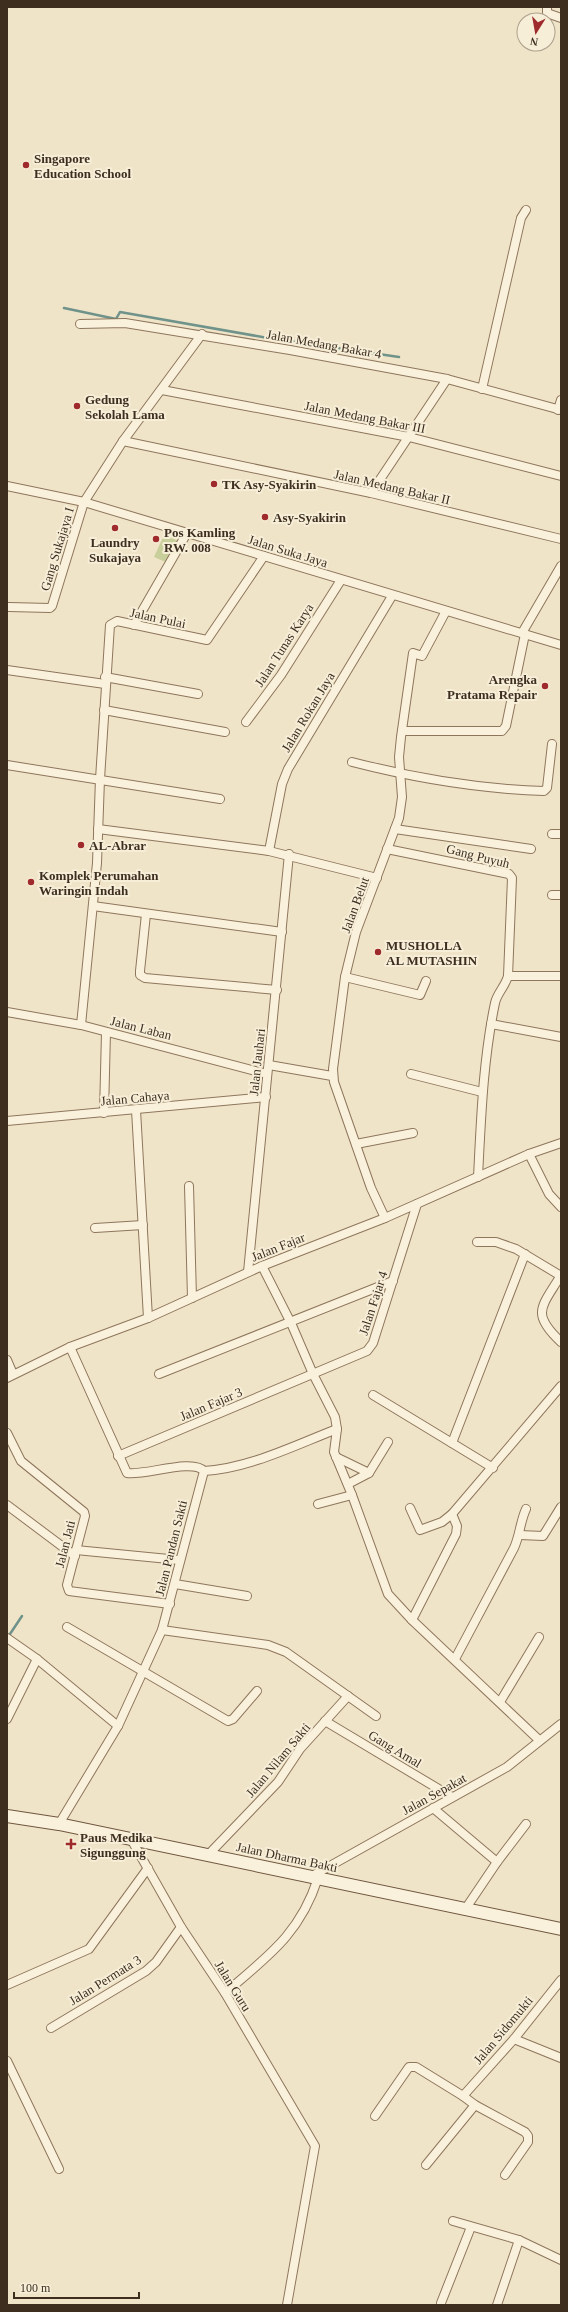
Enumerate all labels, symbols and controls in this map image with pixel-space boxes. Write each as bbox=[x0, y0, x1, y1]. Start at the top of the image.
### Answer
north arrow bbox=[516, 12, 556, 52]
text: N bbox=[529, 35, 539, 48]
place label: Singapore Education School bbox=[34, 151, 132, 181]
marker: Singapore Education School bbox=[21, 160, 31, 170]
street label: Jalan Medang Bakar 4 bbox=[265, 326, 383, 362]
place label: Gedung Sekolah Lama bbox=[85, 392, 165, 422]
street label: Jalan Medang Bakar III bbox=[303, 398, 427, 436]
marker: Gedung Sekolah Lama bbox=[72, 401, 82, 411]
street label: Jalan Medang Bakar II bbox=[332, 466, 452, 508]
place label: TK Asy-Syakirin bbox=[222, 477, 317, 492]
marker: TK Asy-Syakirin bbox=[209, 479, 219, 489]
street label: Gang Sukajaya I bbox=[37, 505, 77, 593]
place label: Asy-Syakirin bbox=[273, 510, 347, 525]
marker: Asy-Syakirin bbox=[260, 512, 270, 522]
marker: Laundry Sukajaya bbox=[110, 523, 120, 533]
place label: Pos Kamling RW. 008 bbox=[164, 525, 236, 555]
street label: Jalan Suka Jaya bbox=[246, 532, 330, 570]
marker: Pos Kamling RW. 008 bbox=[151, 534, 161, 544]
place label: Laundry Sukajaya bbox=[89, 535, 142, 565]
street label: Jalan Tunas Karya bbox=[252, 600, 317, 689]
street label: Jalan Pulai bbox=[129, 605, 188, 631]
street label: Jalan Rokan Jaya bbox=[278, 669, 338, 755]
place label: Arengka Pratama Repair bbox=[447, 672, 537, 702]
marker: Arengka Pratama Repair bbox=[540, 681, 550, 691]
place label: AL-Abrar bbox=[89, 838, 146, 853]
marker: AL-Abrar bbox=[76, 840, 86, 850]
street label: Gang Puyuh bbox=[445, 841, 512, 871]
place label: Komplek Perumahan Waringin Indah bbox=[39, 868, 159, 898]
street label: Jalan Belut bbox=[338, 875, 372, 935]
marker: Komplek Perumahan Waringin Indah bbox=[26, 877, 36, 887]
place label: MUSHOLLA AL MUTASHIN bbox=[386, 938, 478, 968]
marker: MUSHOLLA AL MUTASHIN bbox=[373, 947, 383, 957]
street label: Jalan Laban bbox=[109, 1013, 174, 1043]
street label: Jalan Jauhari bbox=[246, 1027, 268, 1096]
street label: Jalan Cahaya bbox=[100, 1088, 170, 1108]
street label: Jalan Fajar bbox=[249, 1229, 308, 1265]
street label: Jalan Fajar 4 bbox=[356, 1269, 391, 1337]
street label: Jalan Fajar 3 bbox=[177, 1384, 245, 1424]
street label: Jalan Pandan Sakti bbox=[152, 1498, 190, 1597]
street label: Jalan Jati bbox=[52, 1519, 78, 1569]
street label: Jalan Nilam Sakti bbox=[243, 1719, 314, 1800]
street label: Gang Amal bbox=[366, 1727, 425, 1771]
street label: Jalan Sepakat bbox=[399, 1770, 469, 1818]
place label: Paus Medika Sigunggung bbox=[80, 1830, 153, 1860]
marker: Paus Medika Sigunggung bbox=[65, 1838, 77, 1850]
street label: Jalan Dharma Bakti bbox=[235, 1839, 339, 1875]
street label: Jalan Permata 3 bbox=[66, 1952, 144, 2008]
street label: Jalan Guru bbox=[212, 1958, 255, 2014]
street label: Jalan Sidomukti bbox=[470, 1993, 536, 2067]
scale bar bbox=[14, 2274, 139, 2300]
text: 100 m bbox=[20, 2281, 51, 2295]

